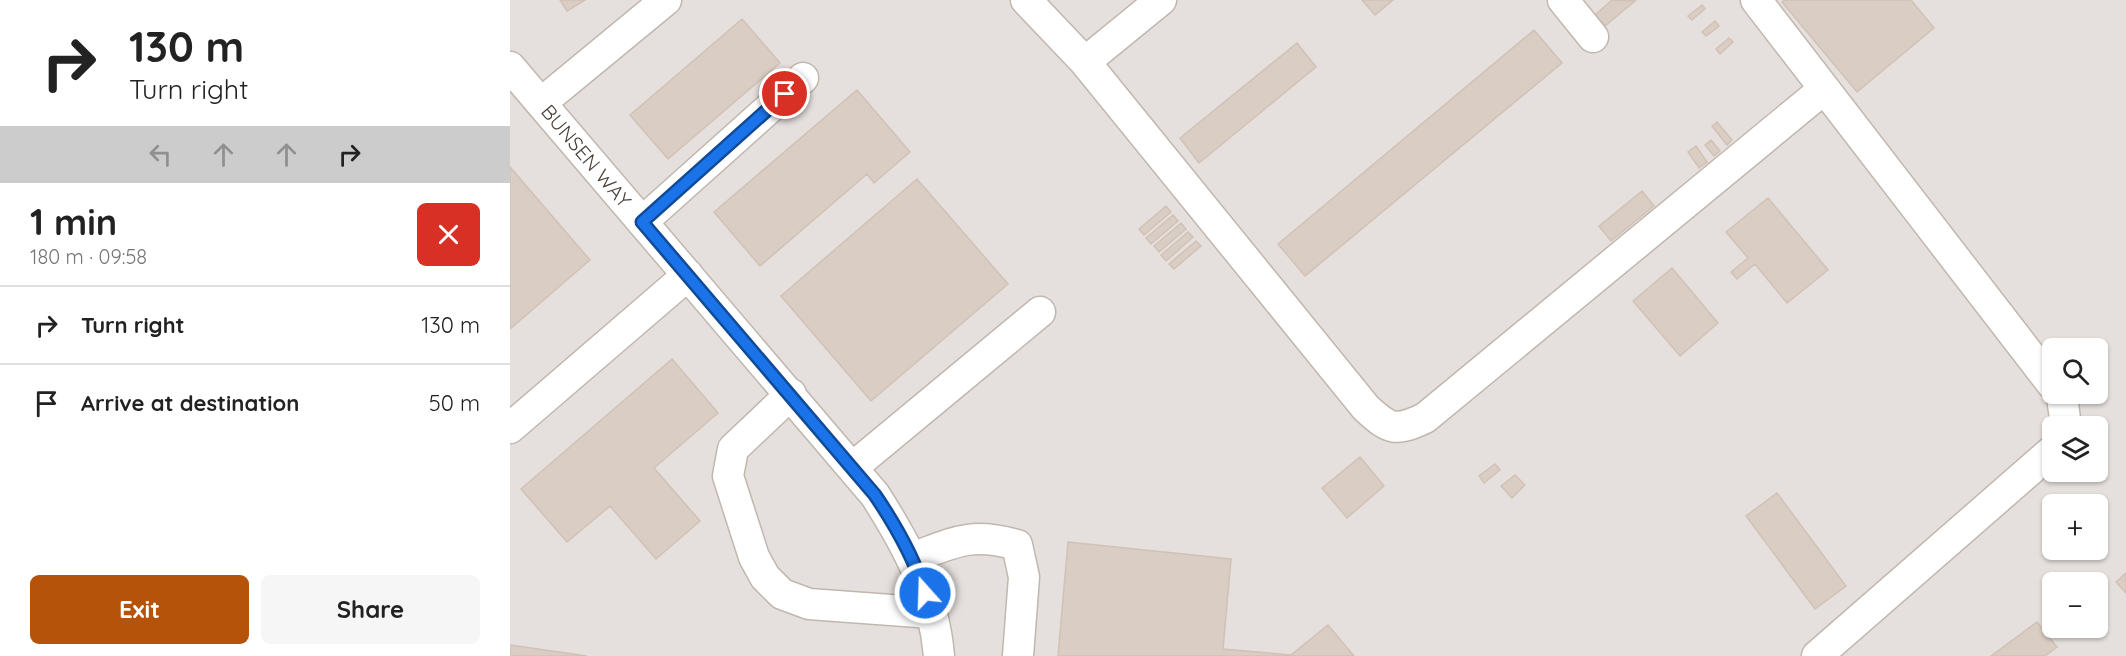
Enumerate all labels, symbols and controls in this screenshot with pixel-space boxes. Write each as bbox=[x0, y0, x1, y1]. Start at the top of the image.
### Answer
text: 130 m bbox=[129, 20, 244, 73]
icon: right bbox=[30, 24, 108, 102]
pin bbox=[759, 68, 810, 119]
text: Turn right bbox=[129, 72, 248, 106]
icon: arrive bbox=[768, 77, 801, 110]
street label: BUNSEN WAY bbox=[536, 99, 637, 212]
icon: left bbox=[144, 138, 177, 171]
icon: ahead bbox=[207, 138, 240, 171]
icon: ahead bbox=[270, 138, 303, 171]
icon: right bbox=[333, 138, 366, 171]
text: 1 min bbox=[30, 199, 117, 244]
button: close bbox=[417, 203, 480, 266]
text: 180 m · 09:58 bbox=[30, 244, 147, 269]
icon: right bbox=[30, 309, 63, 342]
text: Turn right bbox=[81, 311, 185, 339]
text: 130 m bbox=[421, 311, 480, 339]
map controls bbox=[2042, 338, 2108, 638]
button: search bbox=[2042, 338, 2108, 404]
icon: arrive bbox=[30, 387, 63, 420]
text: Arrive at destination bbox=[81, 389, 299, 417]
text: 50 m bbox=[429, 389, 480, 417]
button: layers bbox=[2042, 416, 2108, 482]
button: + bbox=[2042, 494, 2108, 560]
position arrow bbox=[893, 561, 957, 625]
button: − bbox=[2042, 572, 2108, 638]
button: Exit bbox=[30, 575, 249, 644]
button: Share bbox=[261, 575, 480, 644]

